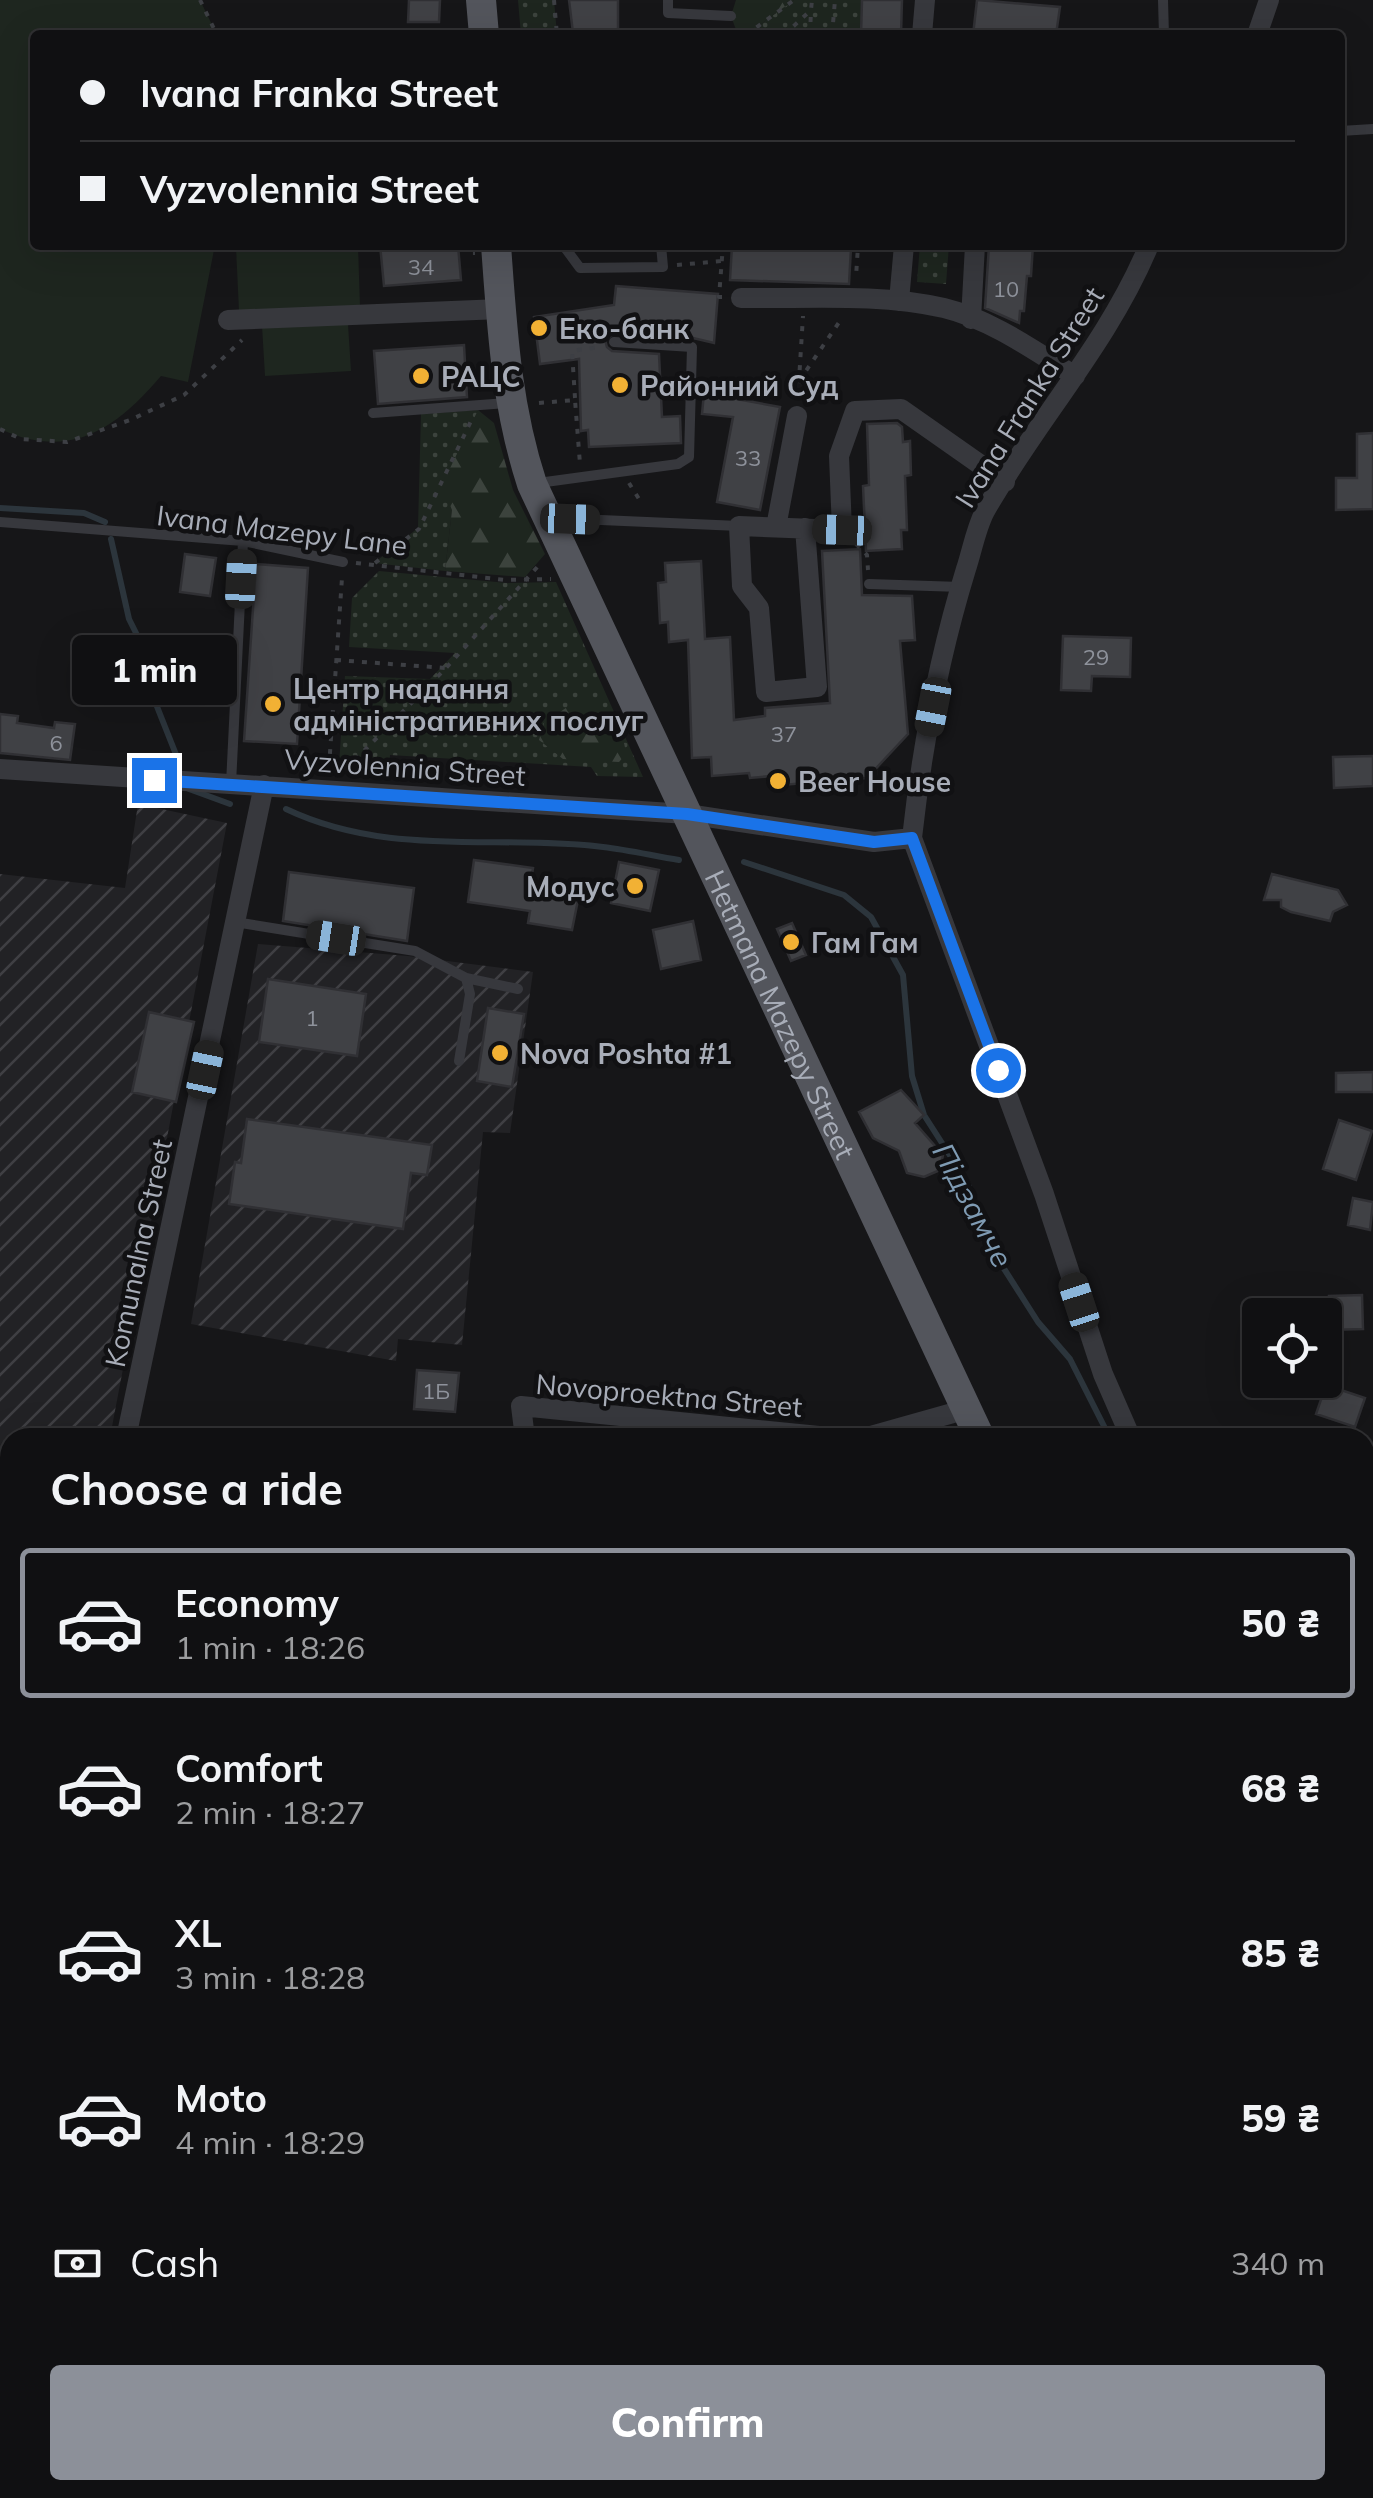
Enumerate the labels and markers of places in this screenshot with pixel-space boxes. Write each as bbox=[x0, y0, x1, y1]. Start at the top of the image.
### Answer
place label: Еко-банк bbox=[559, 311, 690, 346]
marker: Еко-банк bbox=[528, 317, 550, 339]
place label: РАЦС bbox=[441, 359, 521, 394]
marker: РАЦС bbox=[410, 365, 432, 387]
place label: Районний Суд bbox=[640, 368, 839, 403]
marker: Районний Суд bbox=[609, 374, 631, 396]
place label: Центр надання адміністративних послуг bbox=[293, 671, 644, 738]
marker: Центр надання адміністративних послуг bbox=[262, 693, 284, 715]
place label: Beer House bbox=[798, 764, 951, 799]
marker: Beer House bbox=[767, 770, 789, 792]
place label: Модус bbox=[526, 869, 615, 904]
marker: Модус bbox=[624, 875, 646, 897]
place label: Гам Гам bbox=[811, 925, 919, 960]
marker: Гам Гам bbox=[780, 931, 802, 953]
place label: Nova Poshta #1 bbox=[520, 1036, 732, 1071]
marker: Nova Poshta #1 bbox=[489, 1042, 511, 1064]

